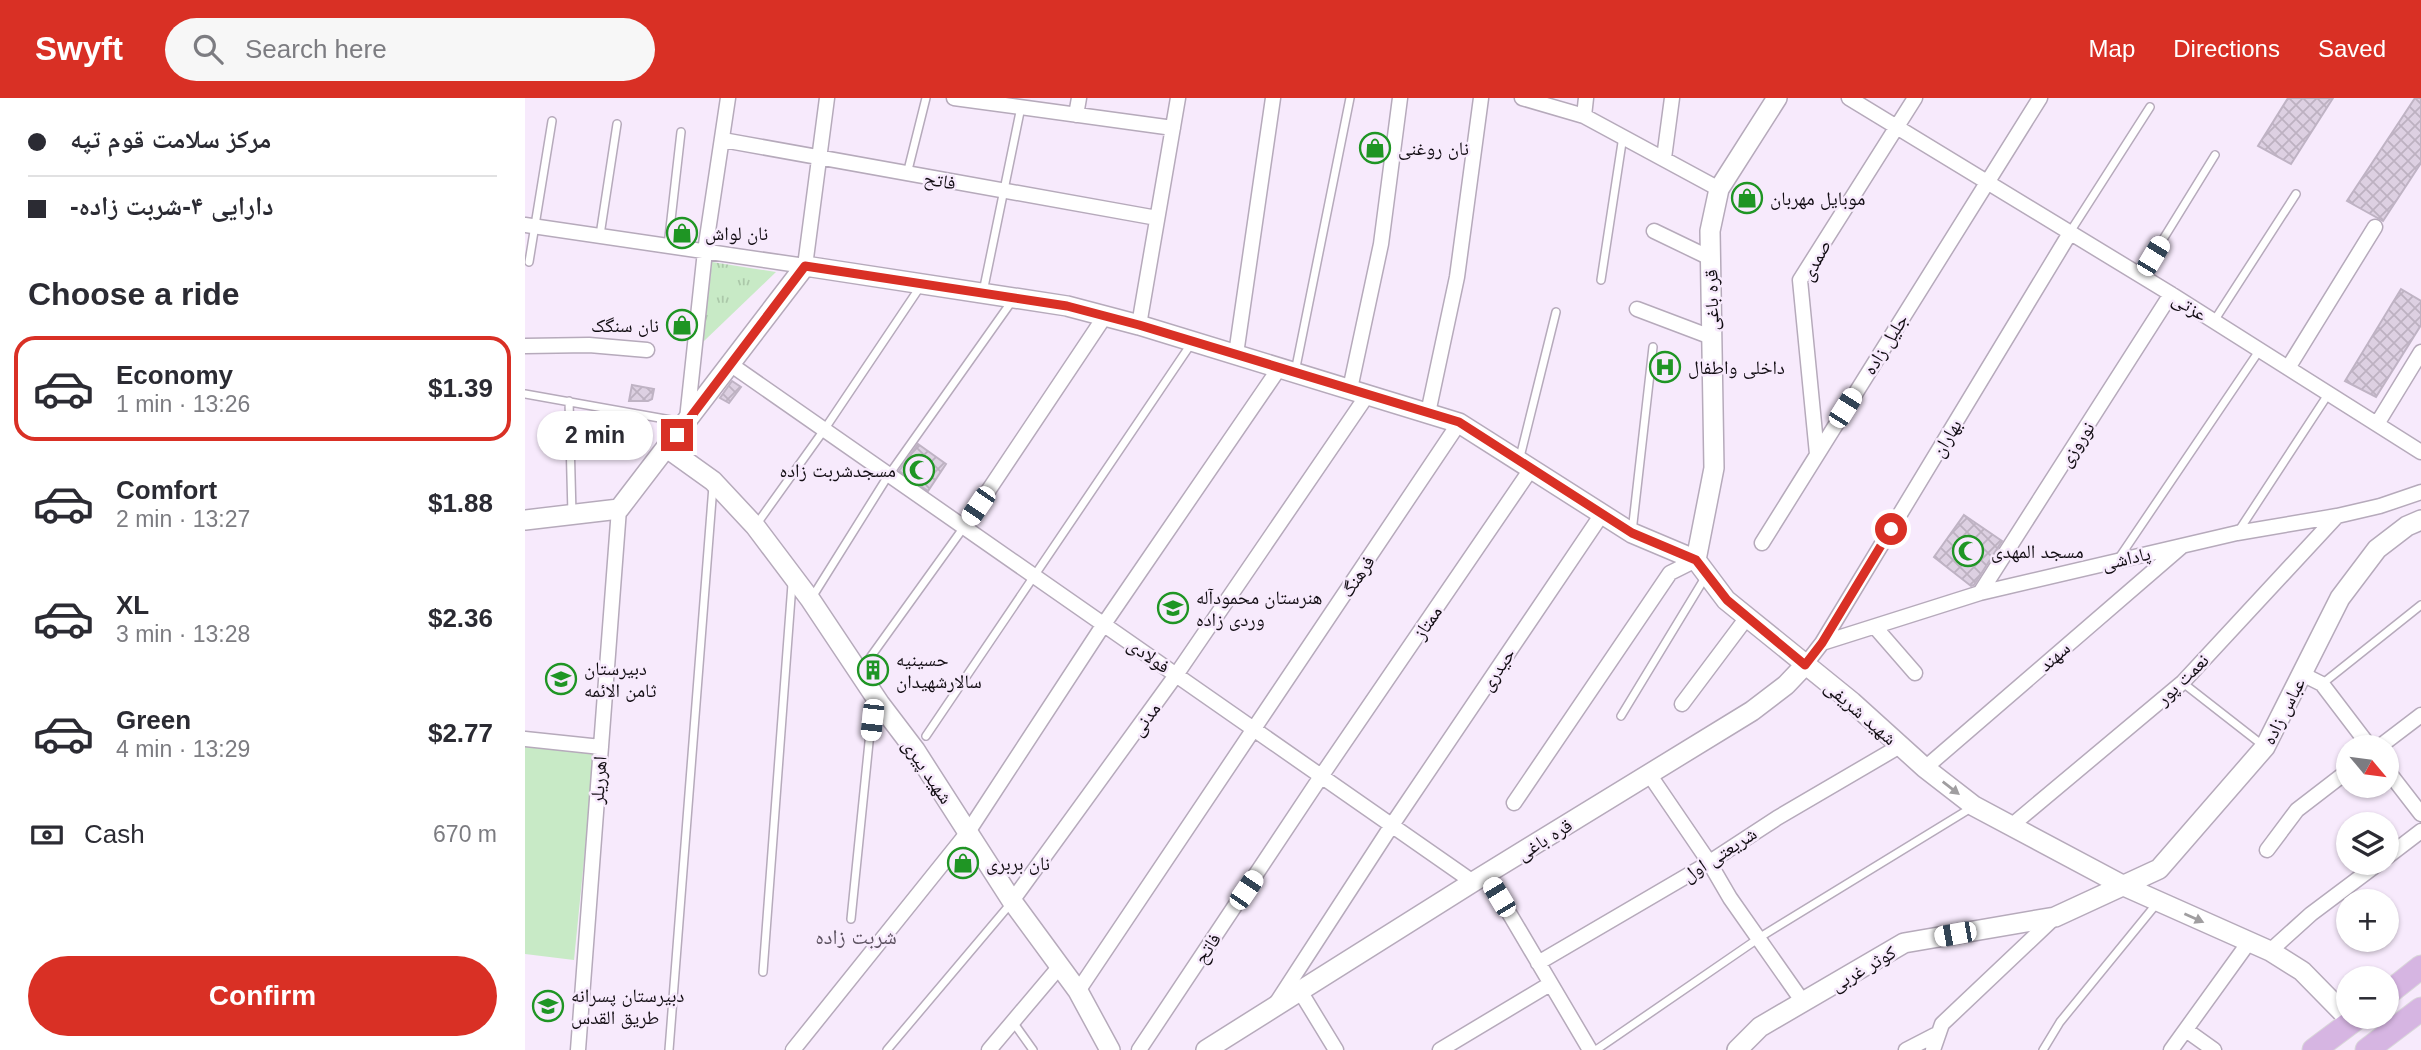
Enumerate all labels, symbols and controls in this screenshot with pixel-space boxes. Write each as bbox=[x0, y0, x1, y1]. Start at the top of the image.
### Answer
search box bbox=[165, 18, 655, 81]
text: Swyft bbox=[35, 30, 123, 67]
icon: search bbox=[189, 30, 227, 68]
text: Search here bbox=[245, 34, 387, 64]
text: Map bbox=[2089, 35, 2135, 62]
text: Directions bbox=[2173, 35, 2280, 62]
text: Saved bbox=[2318, 35, 2386, 62]
text: مرکز سلامت قوم تپه bbox=[70, 124, 271, 154]
shop icon: نان روغنی bbox=[1358, 131, 1392, 165]
place label: نان روغنی bbox=[1398, 138, 1469, 160]
street label: فاتح bbox=[922, 167, 957, 196]
shop icon: موبایل مهربان bbox=[1730, 181, 1764, 215]
place label: موبایل مهربان bbox=[1770, 188, 1865, 210]
text: -دارایی ۴-شربت زاده bbox=[70, 191, 274, 221]
shop icon: نان لواش bbox=[665, 216, 699, 250]
place label: نان لواش bbox=[705, 223, 768, 245]
car bbox=[2134, 233, 2173, 279]
street label: صمدی bbox=[1796, 236, 1836, 285]
street label: قره باغی bbox=[1700, 269, 1724, 331]
text: Choose a ride bbox=[28, 276, 240, 312]
street label: عزتی bbox=[2168, 288, 2211, 326]
shop icon: نان سنگک bbox=[665, 308, 699, 342]
street label: جلیل زاده bbox=[1859, 310, 1913, 379]
place label: نان سنگک bbox=[591, 315, 659, 337]
hospital icon: داخلی واطفال bbox=[1648, 350, 1682, 384]
icon: car bbox=[32, 357, 95, 420]
place label: داخلی واطفال bbox=[1688, 357, 1785, 379]
text: Economy bbox=[116, 360, 233, 390]
text: $1.39 bbox=[428, 373, 493, 403]
car bbox=[1825, 385, 1866, 431]
text: 1 min · 13:26 bbox=[116, 391, 250, 417]
callout: 2 min bbox=[537, 410, 653, 460]
street label: بهاران bbox=[1927, 416, 1967, 461]
street label: نوروزی bbox=[2054, 418, 2100, 471]
route end bbox=[661, 419, 693, 451]
text: 2 min bbox=[565, 422, 625, 448]
mosque icon: مسجدشربت زاده bbox=[902, 453, 936, 487]
place label: مسجدشربت زاده bbox=[779, 460, 896, 482]
icon: car bbox=[32, 472, 95, 535]
text: Comfort bbox=[116, 475, 217, 505]
car bbox=[958, 483, 999, 529]
text: $1.88 bbox=[428, 488, 493, 518]
text: 2 min · 13:27 bbox=[116, 506, 250, 532]
route start bbox=[1875, 513, 1907, 545]
mosque icon: مسجد المهدی bbox=[1951, 534, 1985, 568]
place label: مسجد المهدی bbox=[1991, 541, 2084, 563]
street label: پاداشی bbox=[2100, 543, 2153, 575]
street label: فرهنگ bbox=[1336, 551, 1380, 602]
icon: car bbox=[32, 587, 95, 650]
place label: هنرستان محمودآله وردی زاده bbox=[1196, 587, 1323, 631]
text: XL bbox=[116, 590, 149, 620]
school or university icon: هنرستان محمودآله وردی زاده bbox=[1156, 591, 1190, 625]
street label: ممتاز bbox=[1408, 602, 1447, 644]
text: $2.36 bbox=[428, 603, 493, 633]
text: 3 min · 13:28 bbox=[116, 621, 250, 647]
street label: فولادی bbox=[1123, 634, 1174, 678]
street label: سهند bbox=[2034, 637, 2075, 676]
street label: حیدری bbox=[1476, 644, 1520, 695]
place label: حسینیه سالارشهیدان bbox=[896, 649, 982, 693]
street label: نعمت پور bbox=[2151, 649, 2214, 711]
building icon: حسینیه سالارشهیدان bbox=[856, 653, 890, 687]
place label: دبیرستان ثامن الائمه bbox=[584, 658, 656, 702]
school or university icon: دبیرستان ثامن الائمه bbox=[544, 662, 578, 696]
street label: عباس زاده bbox=[2258, 674, 2310, 749]
street label: شهید شریفى bbox=[1820, 676, 1901, 750]
car bbox=[860, 698, 885, 742]
street label: مدنی bbox=[1126, 699, 1165, 741]
icon: car bbox=[32, 702, 95, 765]
text: Green bbox=[116, 705, 191, 735]
text: $2.77 bbox=[428, 718, 493, 748]
street label: شهید پیری bbox=[897, 735, 957, 808]
north arrow bbox=[2336, 735, 2399, 798]
map controls bbox=[2336, 735, 2399, 1029]
text: 4 min · 13:29 bbox=[116, 736, 250, 762]
street label: اهرریلر bbox=[586, 755, 612, 806]
one-way arrow bbox=[1941, 780, 1959, 795]
button: layers bbox=[2336, 812, 2399, 875]
street label: قره باغی bbox=[1513, 814, 1576, 865]
icon: cash bbox=[28, 816, 66, 854]
text: Cash bbox=[84, 819, 145, 849]
text: 670 m bbox=[433, 821, 497, 847]
street label: شریعتی اول bbox=[1678, 823, 1761, 887]
shop icon: نان بربری bbox=[946, 846, 980, 880]
place label: نان بربری bbox=[986, 853, 1050, 875]
car bbox=[1226, 867, 1267, 913]
car bbox=[1480, 874, 1519, 920]
button: + bbox=[2336, 889, 2399, 952]
one-way arrow bbox=[2184, 912, 2204, 924]
car bbox=[1933, 920, 1978, 948]
district label: شربت زاده bbox=[815, 925, 897, 949]
street label: فاتح bbox=[1190, 929, 1227, 969]
street label: کوثر غربی bbox=[1827, 941, 1900, 996]
button: Confirm bbox=[28, 956, 497, 1036]
button: − bbox=[2336, 966, 2399, 1029]
place label: دبیرستان پسرانه طریق القدس bbox=[571, 985, 684, 1029]
school or university icon: دبیرستان پسرانه طریق القدس bbox=[531, 989, 565, 1023]

